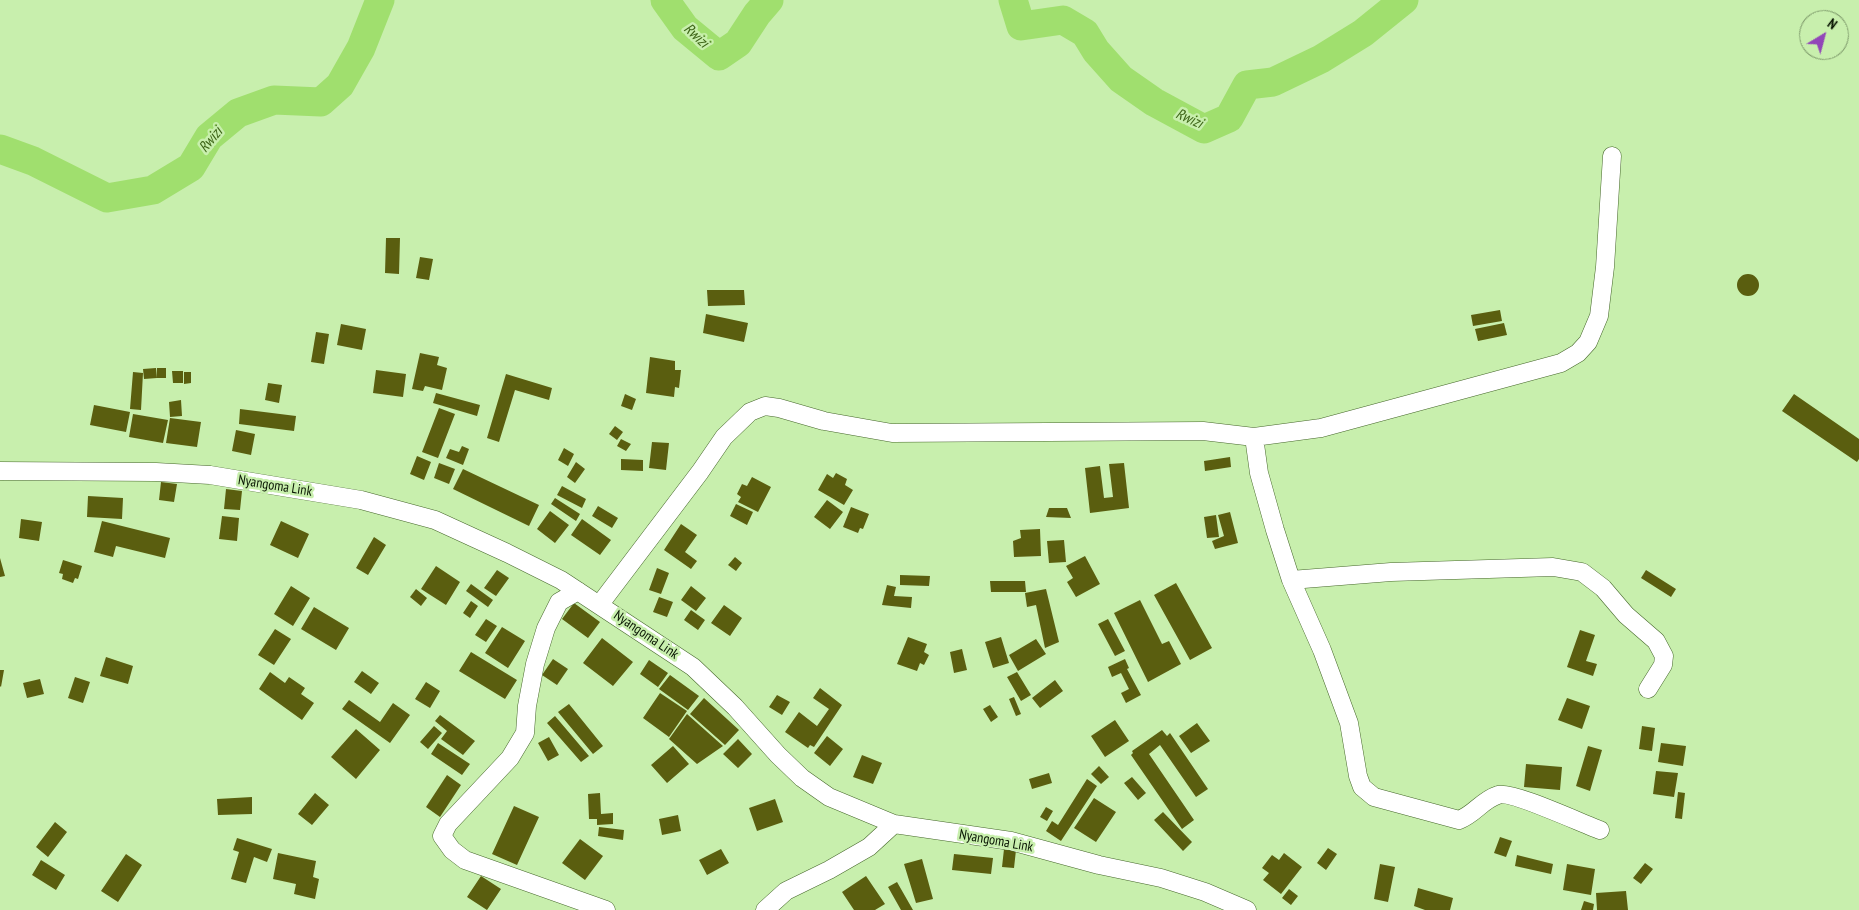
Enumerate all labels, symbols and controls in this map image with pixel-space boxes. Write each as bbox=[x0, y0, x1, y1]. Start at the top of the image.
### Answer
north arrow bbox=[1799, 10, 1849, 60]
text: N bbox=[1824, 14, 1841, 33]
water label: Rwizi bbox=[680, 20, 712, 52]
water label: Rwizi bbox=[1173, 105, 1205, 133]
water label: Rwizi bbox=[195, 124, 227, 156]
street label: Nyangoma Link bbox=[237, 472, 313, 500]
street label: Nyangoma Link bbox=[610, 607, 682, 663]
street label: Nyangoma Link bbox=[958, 826, 1034, 856]

